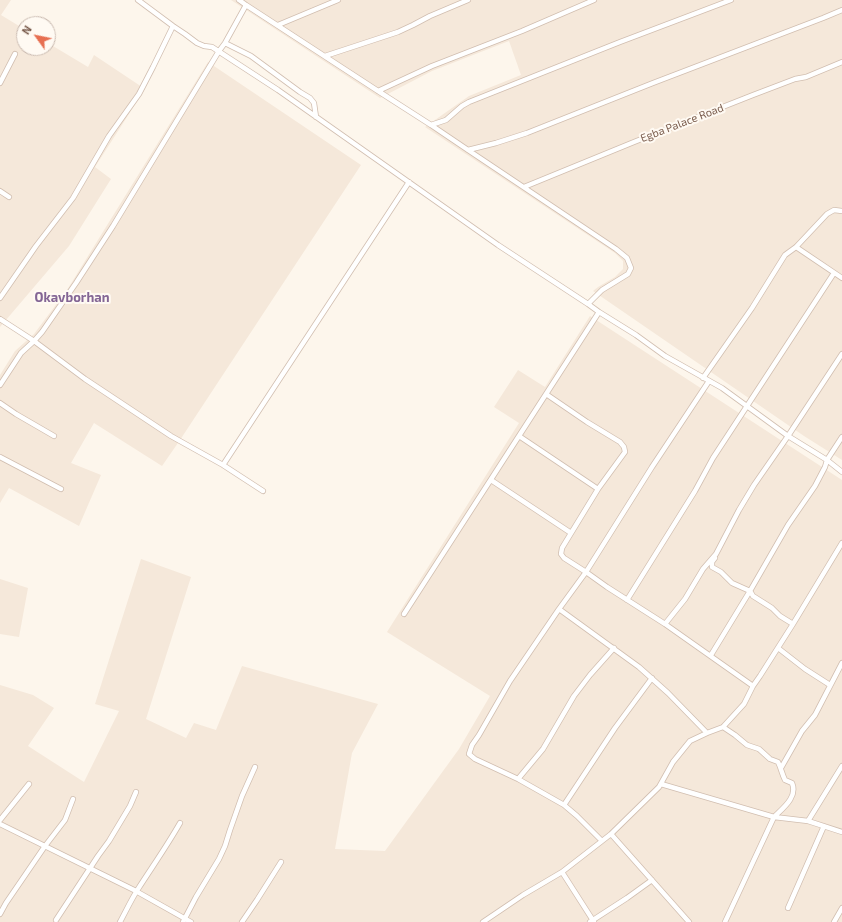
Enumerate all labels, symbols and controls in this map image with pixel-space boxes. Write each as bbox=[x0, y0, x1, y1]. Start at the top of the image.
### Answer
north arrow bbox=[16, 16, 56, 56]
text: N bbox=[19, 23, 34, 37]
street label: Egba Palace Road bbox=[639, 101, 725, 145]
district label: Okavborhan bbox=[35, 290, 109, 306]

